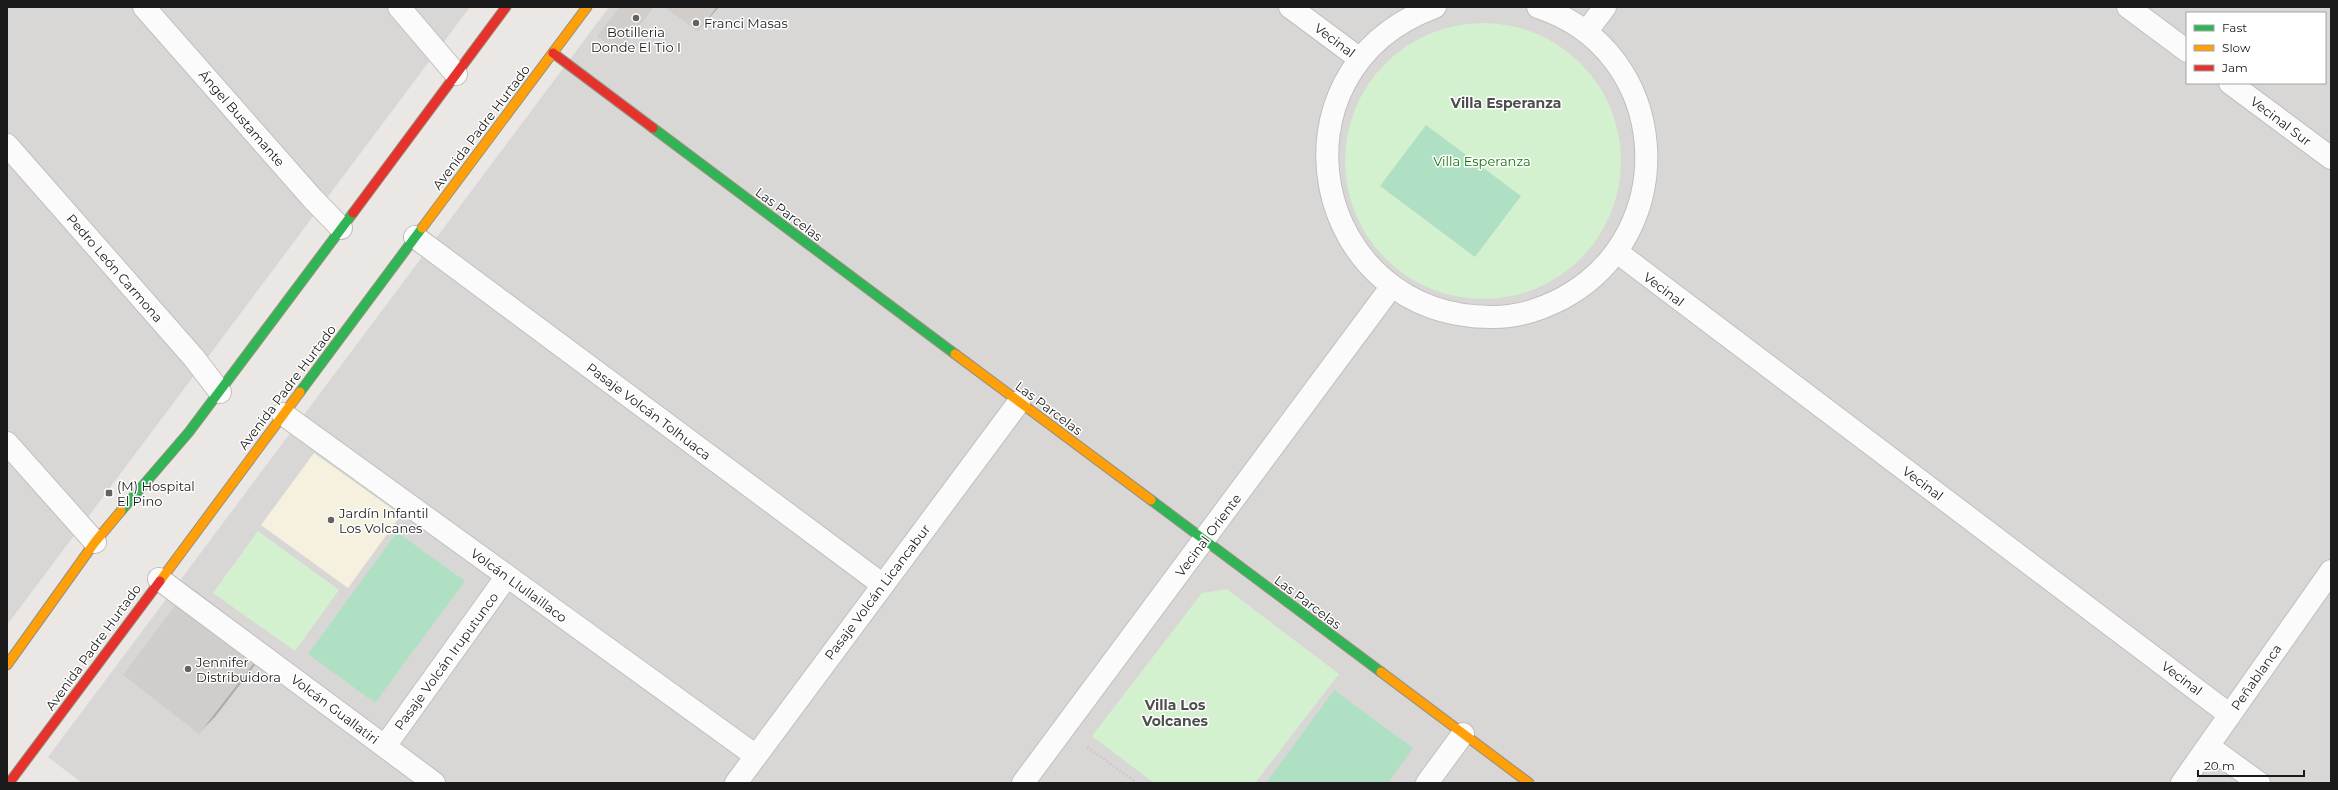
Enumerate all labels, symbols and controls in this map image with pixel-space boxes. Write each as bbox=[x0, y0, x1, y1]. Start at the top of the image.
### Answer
legend bbox=[2186, 12, 2326, 84]
marker: Botilleria Donde El Tio I bbox=[631, 13, 641, 23]
place label: Franci Masas bbox=[704, 15, 788, 31]
marker: Franci Masas bbox=[691, 18, 701, 28]
street label: Vecinal bbox=[1311, 20, 1359, 60]
text: Fast bbox=[2222, 20, 2247, 35]
place label: Botilleria Donde El Tio I bbox=[591, 24, 681, 55]
text: Slow bbox=[2222, 40, 2251, 55]
text: Jam bbox=[2221, 60, 2248, 75]
street label: Avenida Padre Hurtado bbox=[429, 61, 533, 193]
street label: Ángel Bustamante bbox=[196, 67, 288, 170]
street label: Vecinal Sur bbox=[2247, 93, 2315, 149]
district label: Villa Esperanza bbox=[1450, 94, 1561, 112]
park label: Villa Esperanza bbox=[1433, 153, 1531, 169]
street label: Las Parcelas bbox=[752, 184, 826, 244]
street label: Pedro León Carmona bbox=[64, 210, 166, 326]
street label: Vecinal bbox=[1640, 269, 1688, 309]
street label: Avenida Padre Hurtado bbox=[235, 321, 339, 453]
street label: Pasaje Volcán Tolhuaca bbox=[584, 359, 714, 463]
street label: Las Parcelas bbox=[1012, 378, 1086, 438]
street label: Vecinal bbox=[1899, 463, 1947, 503]
place label: (M) Hospital El Pino bbox=[117, 478, 195, 509]
marker: (M) Hospital El Pino bbox=[104, 488, 114, 498]
street label: Vecinal Oriente bbox=[1172, 490, 1244, 579]
place label: Jardín Infantil Los Volcanes bbox=[338, 505, 428, 536]
marker: Jardín Infantil Los Volcanes bbox=[326, 515, 336, 525]
street label: Pasaje Volcán Licancabur bbox=[821, 521, 933, 663]
street label: Volcán Llullaillaco bbox=[468, 545, 570, 625]
street label: Las Parcelas bbox=[1271, 572, 1345, 632]
street label: Avenida Padre Hurtado bbox=[42, 581, 144, 713]
street label: Pasaje Volcán Iruputunco bbox=[391, 589, 501, 733]
street label: Peñablanca bbox=[2227, 641, 2285, 713]
place label: Jennifer Distribuidora bbox=[195, 654, 281, 685]
street label: Vecinal bbox=[2158, 658, 2206, 698]
marker: Jennifer Distribuidora bbox=[183, 664, 193, 674]
street label: Volcán Guallatiri bbox=[288, 671, 382, 747]
district label: Villa Los Volcanes bbox=[1141, 696, 1209, 730]
scale bar bbox=[2198, 752, 2304, 778]
text: 20 m bbox=[2204, 758, 2235, 773]

